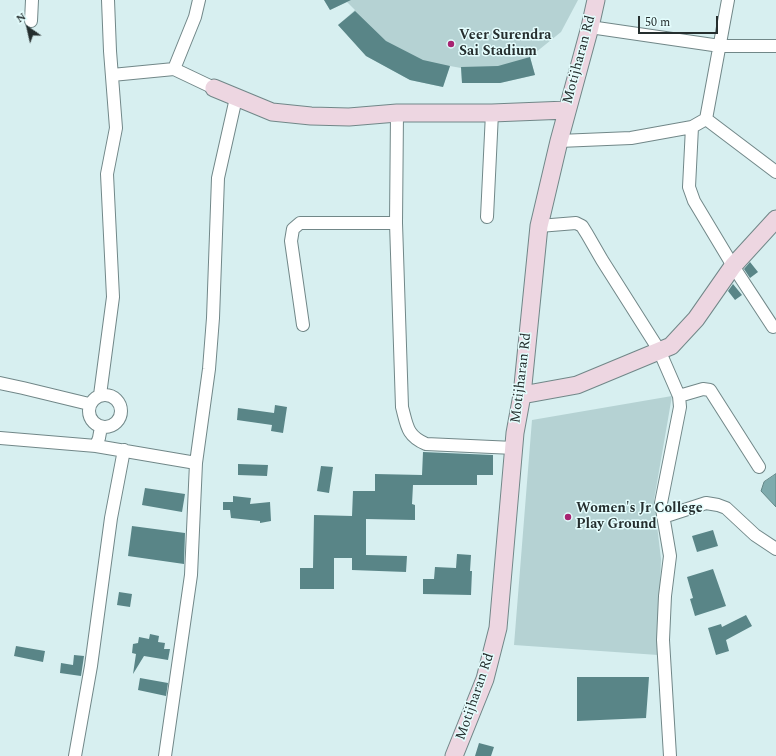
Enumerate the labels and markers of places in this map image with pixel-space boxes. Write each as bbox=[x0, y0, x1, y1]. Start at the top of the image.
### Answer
place label: Veer Surendra Sai Stadium bbox=[459, 28, 552, 60]
marker: Veer Surendra Sai Stadium bbox=[446, 39, 456, 49]
place label: Women's Jr College Play Ground bbox=[576, 501, 703, 534]
marker: Women's Jr College Play Ground bbox=[563, 512, 573, 522]

